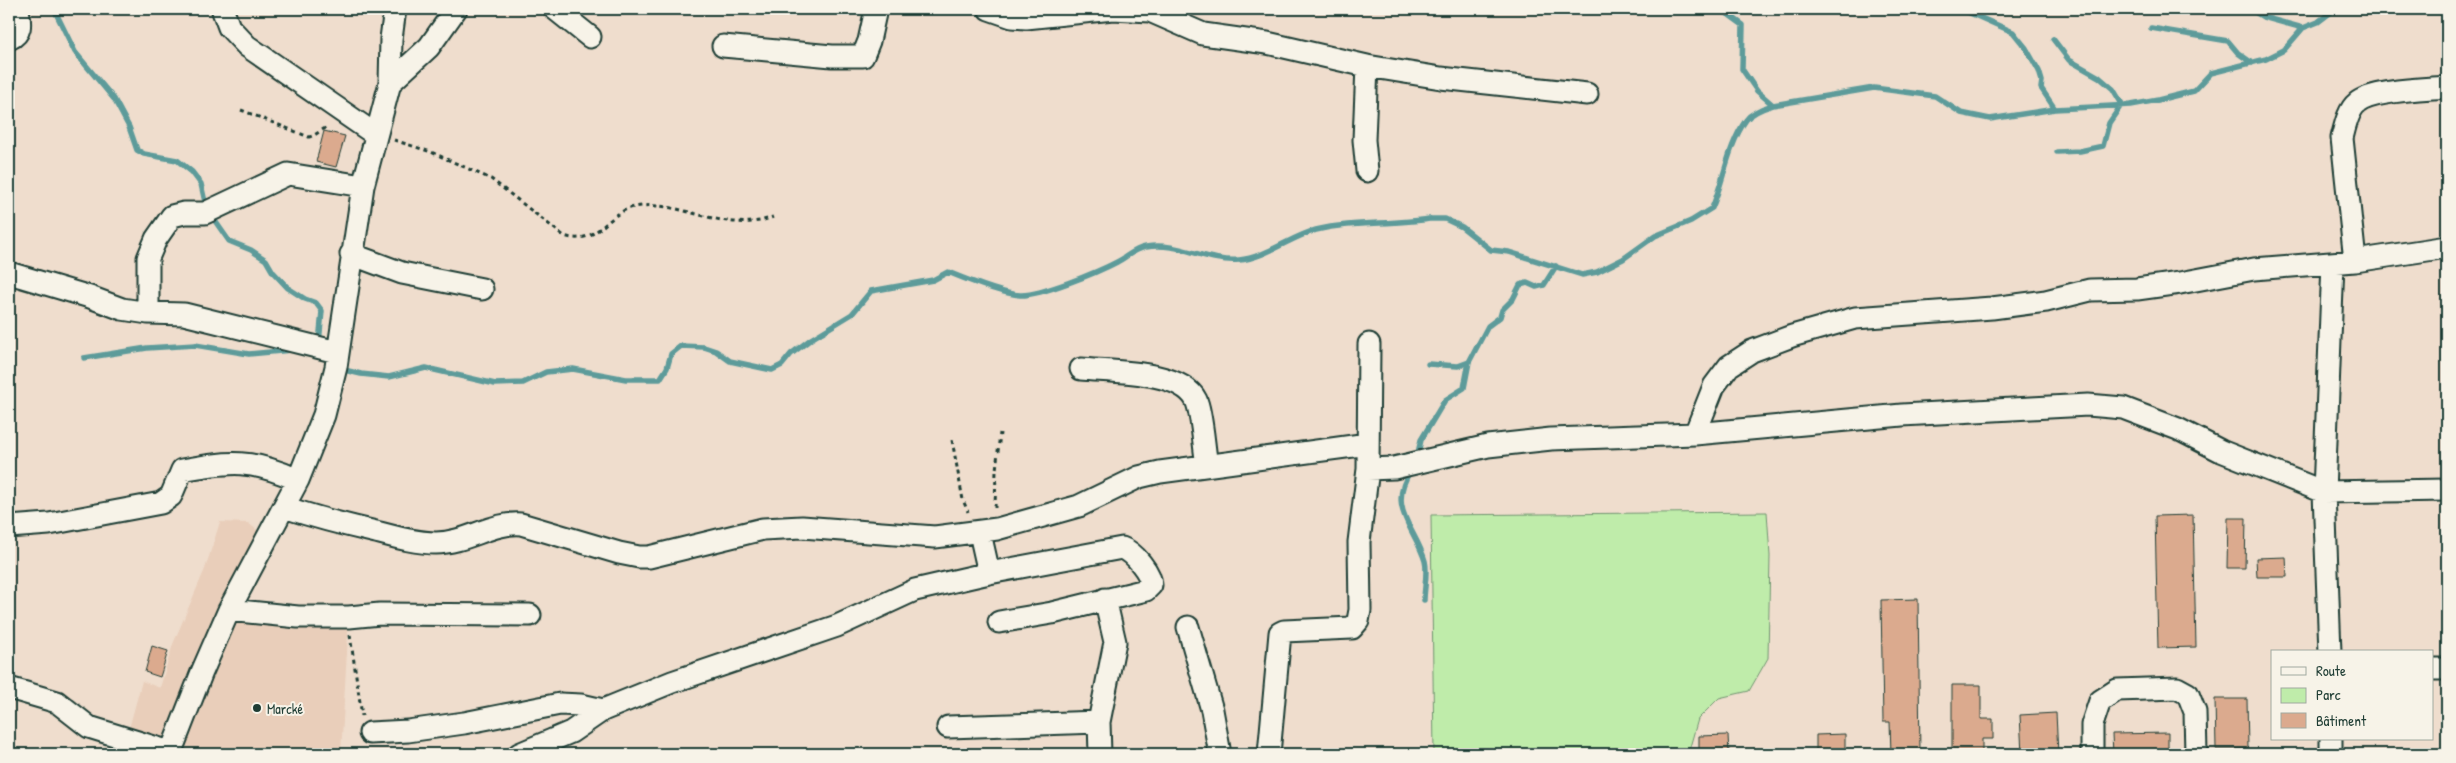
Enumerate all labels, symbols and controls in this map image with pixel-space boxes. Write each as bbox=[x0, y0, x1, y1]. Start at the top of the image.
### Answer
legend bbox=[2271, 650, 2434, 740]
text: Route bbox=[2316, 660, 2346, 681]
text: Parc bbox=[2316, 684, 2341, 705]
place label: Marcké bbox=[267, 699, 303, 718]
marker: Marcké bbox=[251, 702, 263, 714]
text: Bâtiment bbox=[2316, 710, 2367, 731]

